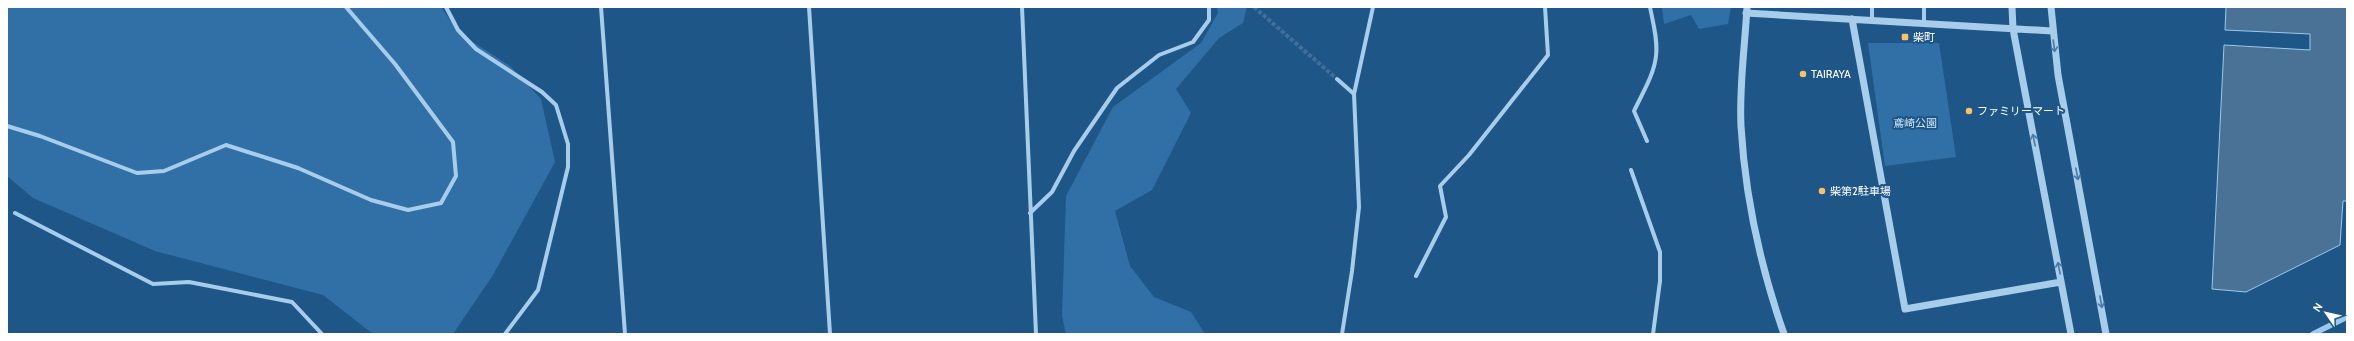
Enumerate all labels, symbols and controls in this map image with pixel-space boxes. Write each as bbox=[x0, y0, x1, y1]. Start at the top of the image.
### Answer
place label: 柴町 bbox=[1913, 30, 1935, 44]
marker: 柴町 bbox=[1900, 32, 1910, 42]
one-way arrow bbox=[2050, 39, 2058, 52]
place label: TAIRAYA bbox=[1811, 67, 1851, 81]
marker: TAIRAYA bbox=[1798, 69, 1808, 79]
place label: ファミリーマート bbox=[1977, 104, 2065, 118]
marker: ファミリーマート bbox=[1964, 106, 1974, 116]
park label: 鳶崎公園 bbox=[1893, 116, 1937, 130]
one-way arrow bbox=[2030, 134, 2038, 147]
one-way arrow bbox=[2074, 167, 2082, 180]
place label: 柴第2駐車場 bbox=[1830, 184, 1891, 198]
marker: 柴第2駐車場 bbox=[1817, 186, 1827, 196]
one-way arrow bbox=[2054, 262, 2062, 275]
north arrow bbox=[2306, 293, 2346, 333]
one-way arrow bbox=[2097, 295, 2105, 308]
text: N bbox=[2310, 300, 2326, 315]

